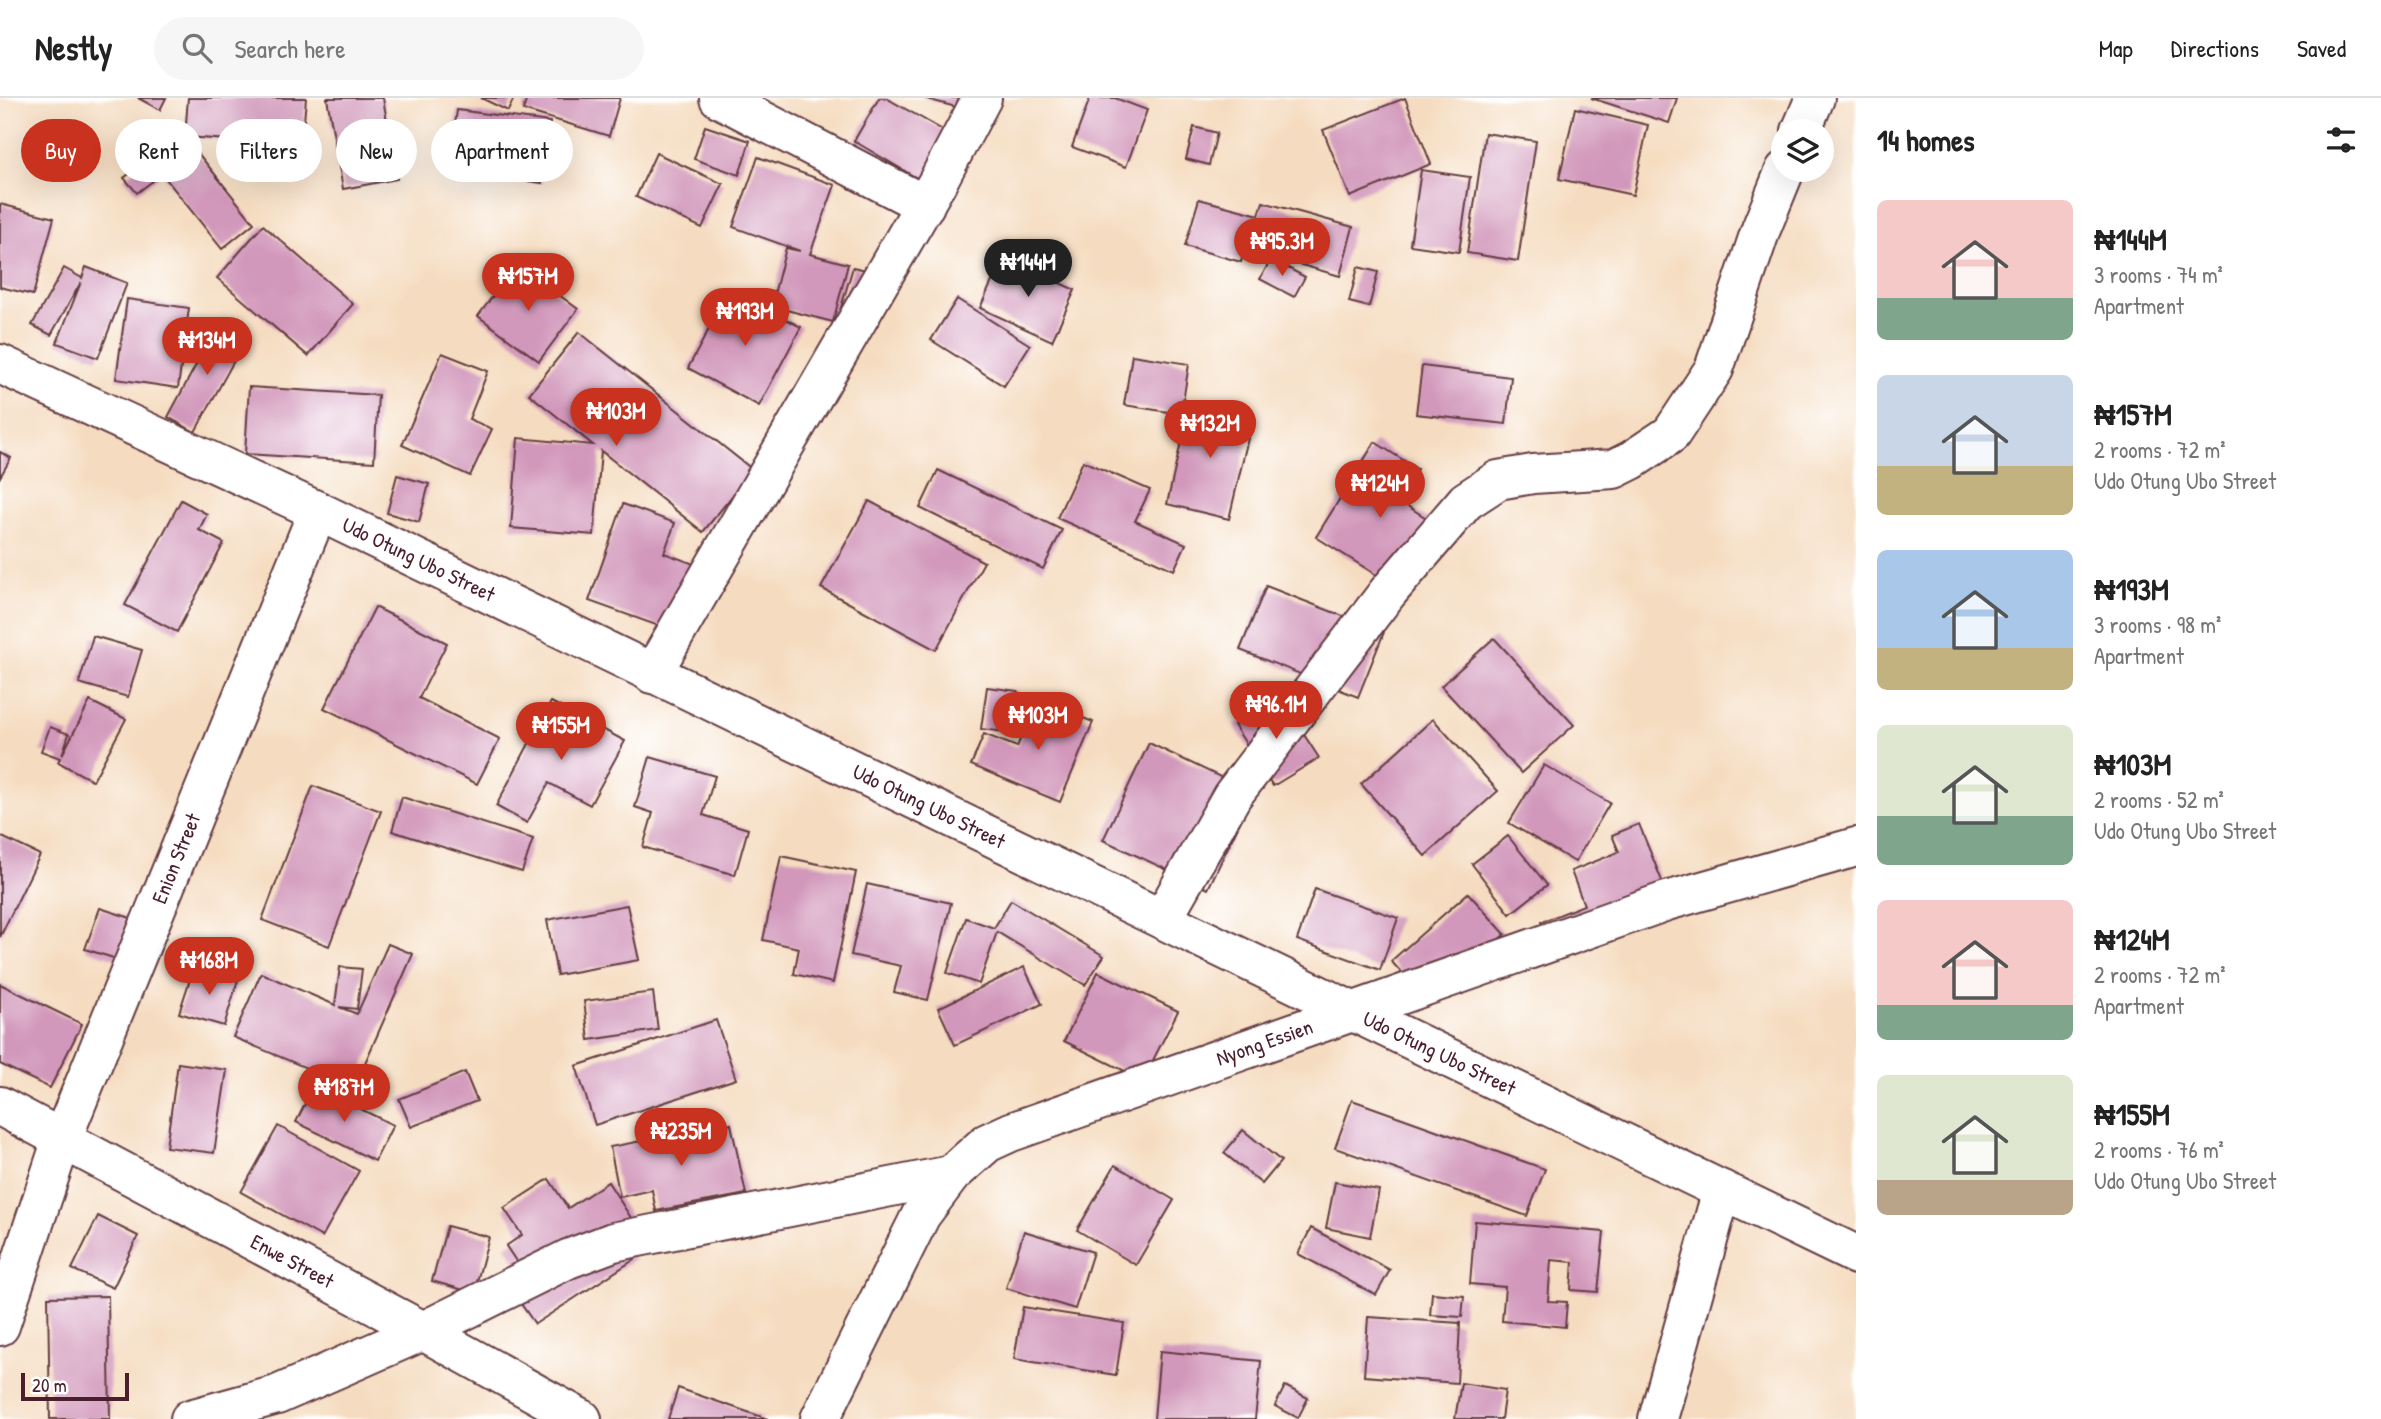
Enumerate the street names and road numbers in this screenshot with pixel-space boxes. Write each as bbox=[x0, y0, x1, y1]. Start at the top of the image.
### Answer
street label: Udo Otung Ubo Street bbox=[337, 510, 501, 609]
street label: Udo Otung Ubo Street bbox=[848, 757, 1011, 856]
street label: Enion Street bbox=[145, 808, 208, 908]
street label: Udo Otung Ubo Street bbox=[1358, 1004, 1522, 1103]
street label: Nyong Essien bbox=[1212, 1012, 1316, 1073]
street label: Enwe Street bbox=[246, 1227, 340, 1295]

